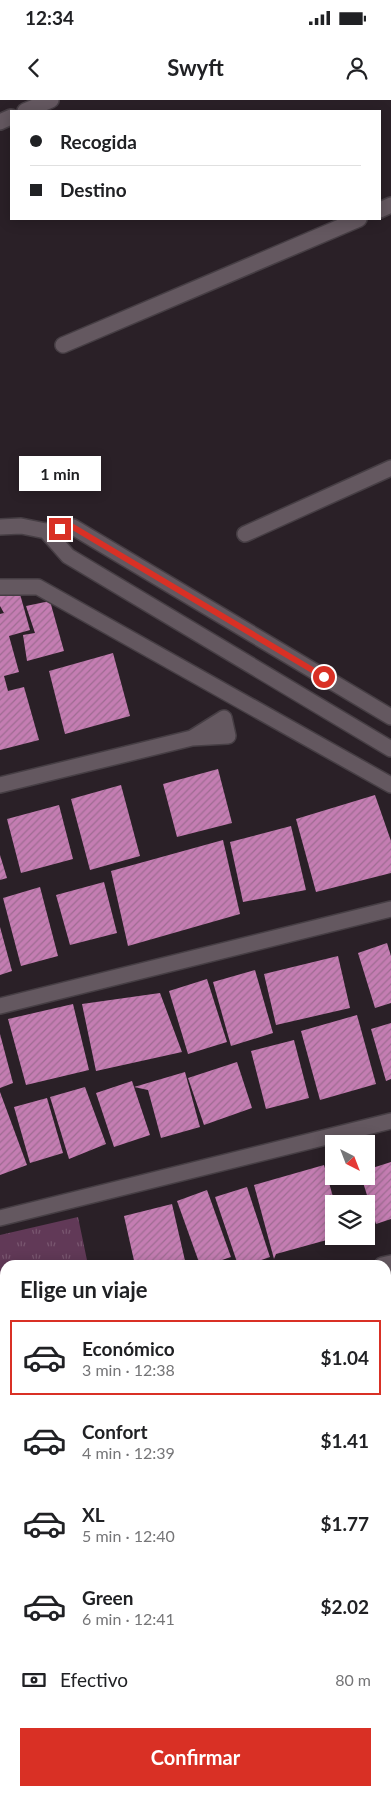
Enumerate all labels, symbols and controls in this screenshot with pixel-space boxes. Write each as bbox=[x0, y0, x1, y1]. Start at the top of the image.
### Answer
text: 12:34 bbox=[25, 6, 74, 29]
icon: back bbox=[20, 54, 48, 82]
text: Swyft bbox=[167, 54, 224, 81]
icon: person bbox=[343, 54, 371, 82]
text: Recogida bbox=[60, 130, 137, 153]
text: Destino bbox=[60, 178, 127, 201]
callout: 1 min bbox=[19, 456, 101, 492]
text: 1 min bbox=[40, 464, 80, 483]
route end bbox=[49, 518, 71, 540]
route start bbox=[313, 666, 335, 688]
north arrow bbox=[325, 1135, 375, 1185]
map controls bbox=[325, 1135, 375, 1245]
button: layers bbox=[325, 1195, 375, 1245]
text: Elige un viaje bbox=[20, 1276, 148, 1303]
icon: car bbox=[22, 1335, 67, 1380]
text: Económico bbox=[82, 1337, 175, 1360]
text: $1.04 bbox=[320, 1346, 369, 1369]
text: 3 min · 12:38 bbox=[82, 1360, 175, 1379]
icon: car bbox=[22, 1418, 67, 1463]
text: Confort bbox=[82, 1420, 147, 1443]
text: $1.41 bbox=[320, 1429, 369, 1452]
text: 4 min · 12:39 bbox=[82, 1443, 175, 1462]
icon: car bbox=[22, 1501, 67, 1546]
text: XL bbox=[82, 1503, 105, 1526]
text: $1.77 bbox=[320, 1512, 369, 1535]
text: 5 min · 12:40 bbox=[82, 1526, 175, 1545]
icon: car bbox=[22, 1584, 67, 1629]
text: Green bbox=[82, 1586, 133, 1609]
text: $2.02 bbox=[320, 1595, 369, 1618]
text: 6 min · 12:41 bbox=[82, 1609, 175, 1628]
icon: cash bbox=[20, 1666, 48, 1694]
text: Efectivo bbox=[60, 1668, 128, 1691]
text: 80 m bbox=[335, 1670, 371, 1689]
button: Confirmar bbox=[20, 1728, 371, 1786]

